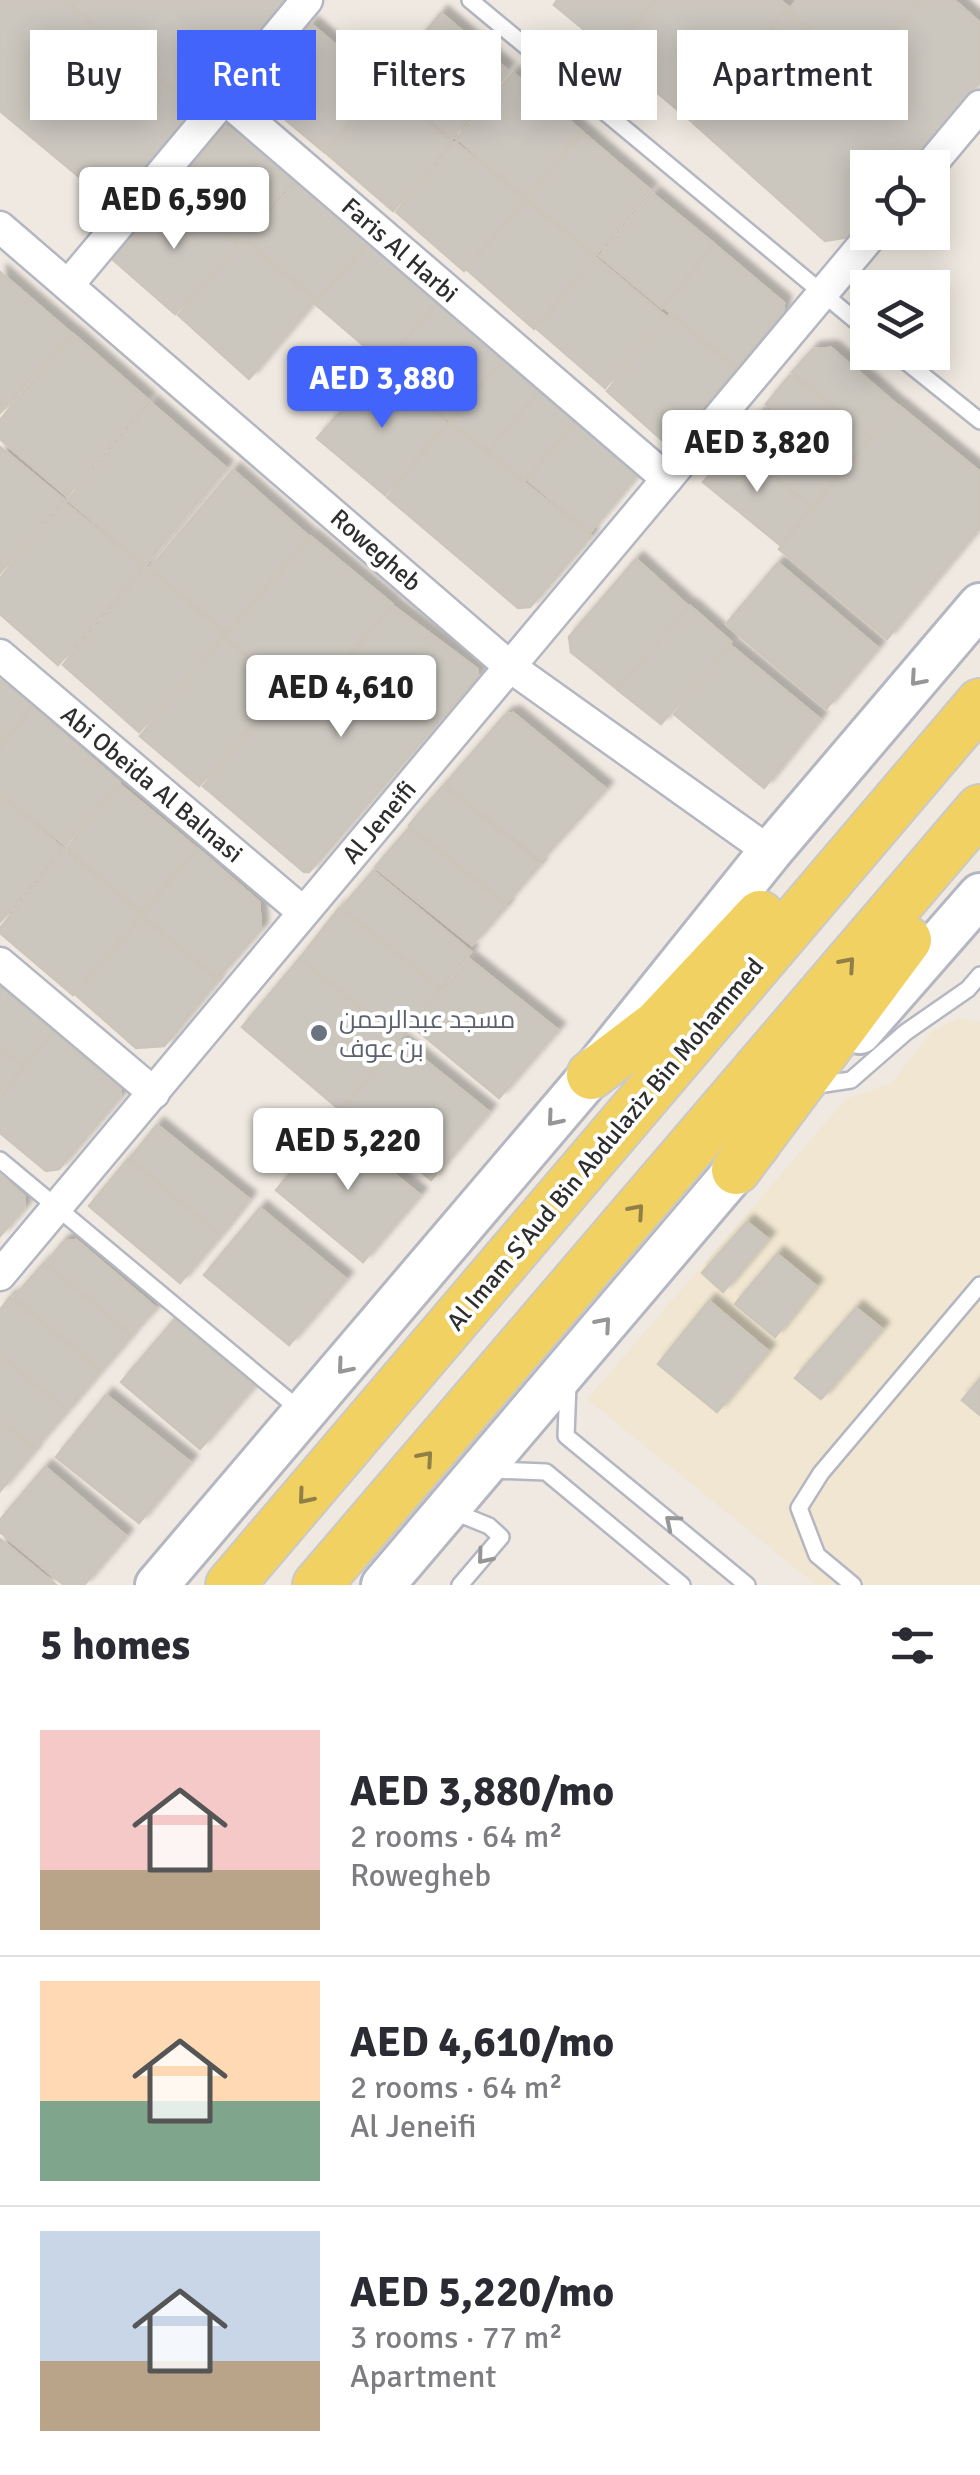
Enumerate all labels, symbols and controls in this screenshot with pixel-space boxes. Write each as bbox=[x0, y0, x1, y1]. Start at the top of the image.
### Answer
chip: Buy bbox=[30, 30, 157, 120]
chip: Rent bbox=[177, 30, 316, 120]
chip: Filters bbox=[336, 30, 501, 120]
chip: New bbox=[521, 30, 657, 120]
chip: Apartment bbox=[677, 30, 908, 120]
map controls bbox=[850, 150, 950, 370]
button: locate bbox=[850, 150, 950, 250]
pin: AED 6,590 bbox=[60, 167, 288, 252]
text: AED 6,590 bbox=[101, 180, 247, 219]
street label: Faris Al Harbi bbox=[335, 191, 465, 309]
button: layers bbox=[850, 270, 950, 370]
pin: AED 3,880 bbox=[268, 346, 496, 431]
text: AED 3,880 bbox=[309, 359, 455, 398]
pin: AED 3,820 bbox=[643, 410, 871, 495]
text: AED 3,820 bbox=[684, 423, 830, 462]
street label: Rowegheb bbox=[324, 502, 428, 598]
pin: AED 4,610 bbox=[227, 655, 455, 740]
text: AED 4,610 bbox=[268, 668, 414, 707]
one-way arrow bbox=[910, 668, 928, 686]
street label: Abi Obeida Al Balnasi bbox=[55, 699, 249, 869]
street label: Al Jeneifi bbox=[335, 774, 423, 870]
street label: Al Imam S'Aud Bin Abdulaziz Bin Mohammed bbox=[440, 951, 770, 1337]
one-way arrow bbox=[836, 957, 854, 975]
place label: مسجد عبدالرحمن بن عوف bbox=[339, 1004, 515, 1064]
marker: مسجد عبدالرحمن بن عوف bbox=[308, 1022, 330, 1044]
pin: AED 5,220 bbox=[234, 1108, 462, 1193]
one-way arrow bbox=[548, 1108, 566, 1126]
text: AED 5,220 bbox=[275, 1121, 421, 1160]
one-way arrow bbox=[625, 1204, 643, 1222]
one-way arrow bbox=[593, 1317, 611, 1335]
one-way arrow bbox=[337, 1355, 355, 1373]
one-way arrow bbox=[414, 1451, 432, 1469]
one-way arrow bbox=[298, 1485, 316, 1504]
one-way arrow bbox=[666, 1516, 684, 1534]
one-way arrow bbox=[478, 1545, 496, 1563]
icon: filters bbox=[885, 1618, 940, 1673]
text: 5 homes bbox=[40, 1620, 190, 1671]
text: AED 3,880/mo bbox=[350, 1766, 614, 1817]
icon: home bbox=[120, 1770, 240, 1890]
text: 2 rooms · 64 m² bbox=[350, 1817, 563, 1856]
text: Rowegheb bbox=[350, 1856, 491, 1895]
text: AED 4,610/mo bbox=[350, 2017, 614, 2068]
icon: home bbox=[120, 2021, 240, 2141]
text: 2 rooms · 64 m² bbox=[350, 2068, 563, 2107]
text: Al Jeneifi bbox=[350, 2107, 477, 2146]
text: AED 5,220/mo bbox=[350, 2267, 614, 2318]
icon: home bbox=[120, 2271, 240, 2391]
text: 3 rooms · 77 m² bbox=[350, 2318, 563, 2357]
text: Apartment bbox=[350, 2357, 497, 2396]

